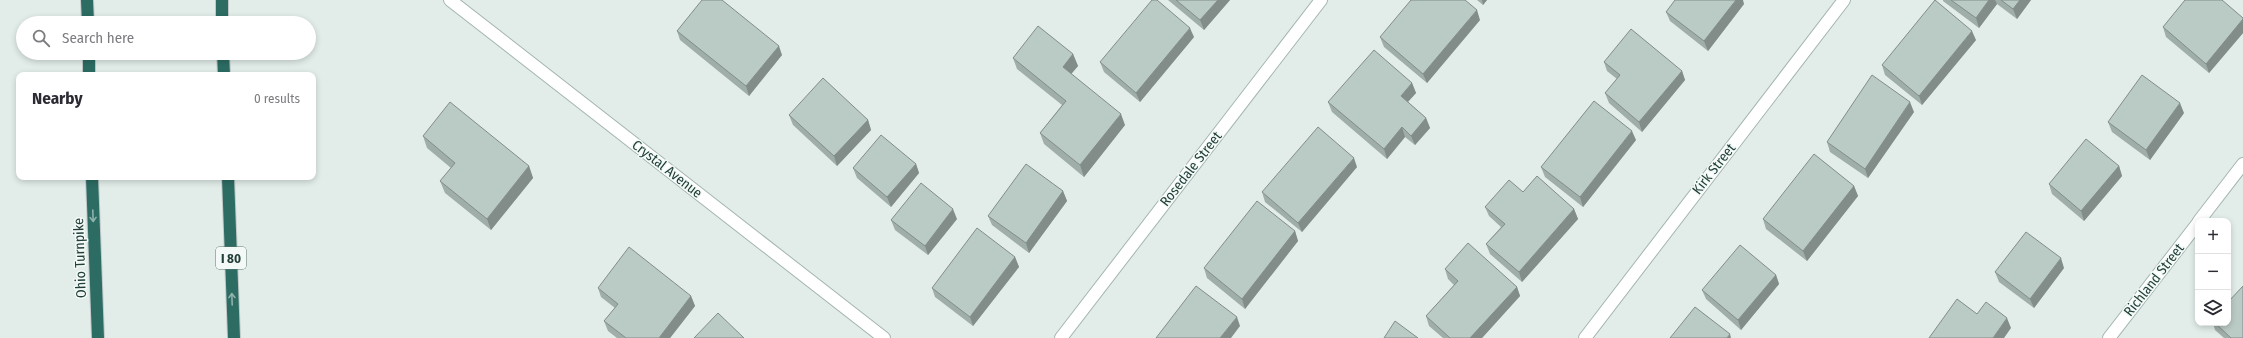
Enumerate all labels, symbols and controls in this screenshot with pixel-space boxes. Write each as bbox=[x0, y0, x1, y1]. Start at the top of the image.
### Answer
search box bbox=[16, 16, 316, 60]
icon: search bbox=[30, 27, 52, 49]
text: Search here bbox=[62, 29, 134, 47]
text: Nearby bbox=[32, 88, 83, 109]
text: 0 results bbox=[254, 91, 300, 106]
street label: Rosedale Street bbox=[1157, 128, 1226, 210]
street label: Crystal Avenue bbox=[629, 136, 705, 202]
street label: Kirk Street bbox=[1689, 140, 1739, 198]
one-way arrow bbox=[90, 209, 97, 222]
street label: Ohio Turnpike bbox=[70, 218, 90, 298]
map controls bbox=[2195, 218, 2231, 326]
button: + bbox=[2195, 218, 2231, 254]
street label: Richland Street bbox=[2120, 240, 2188, 320]
road number: I 80 bbox=[216, 247, 246, 269]
button: − bbox=[2195, 254, 2231, 290]
button: layers bbox=[2195, 290, 2231, 326]
one-way arrow bbox=[229, 293, 236, 306]

